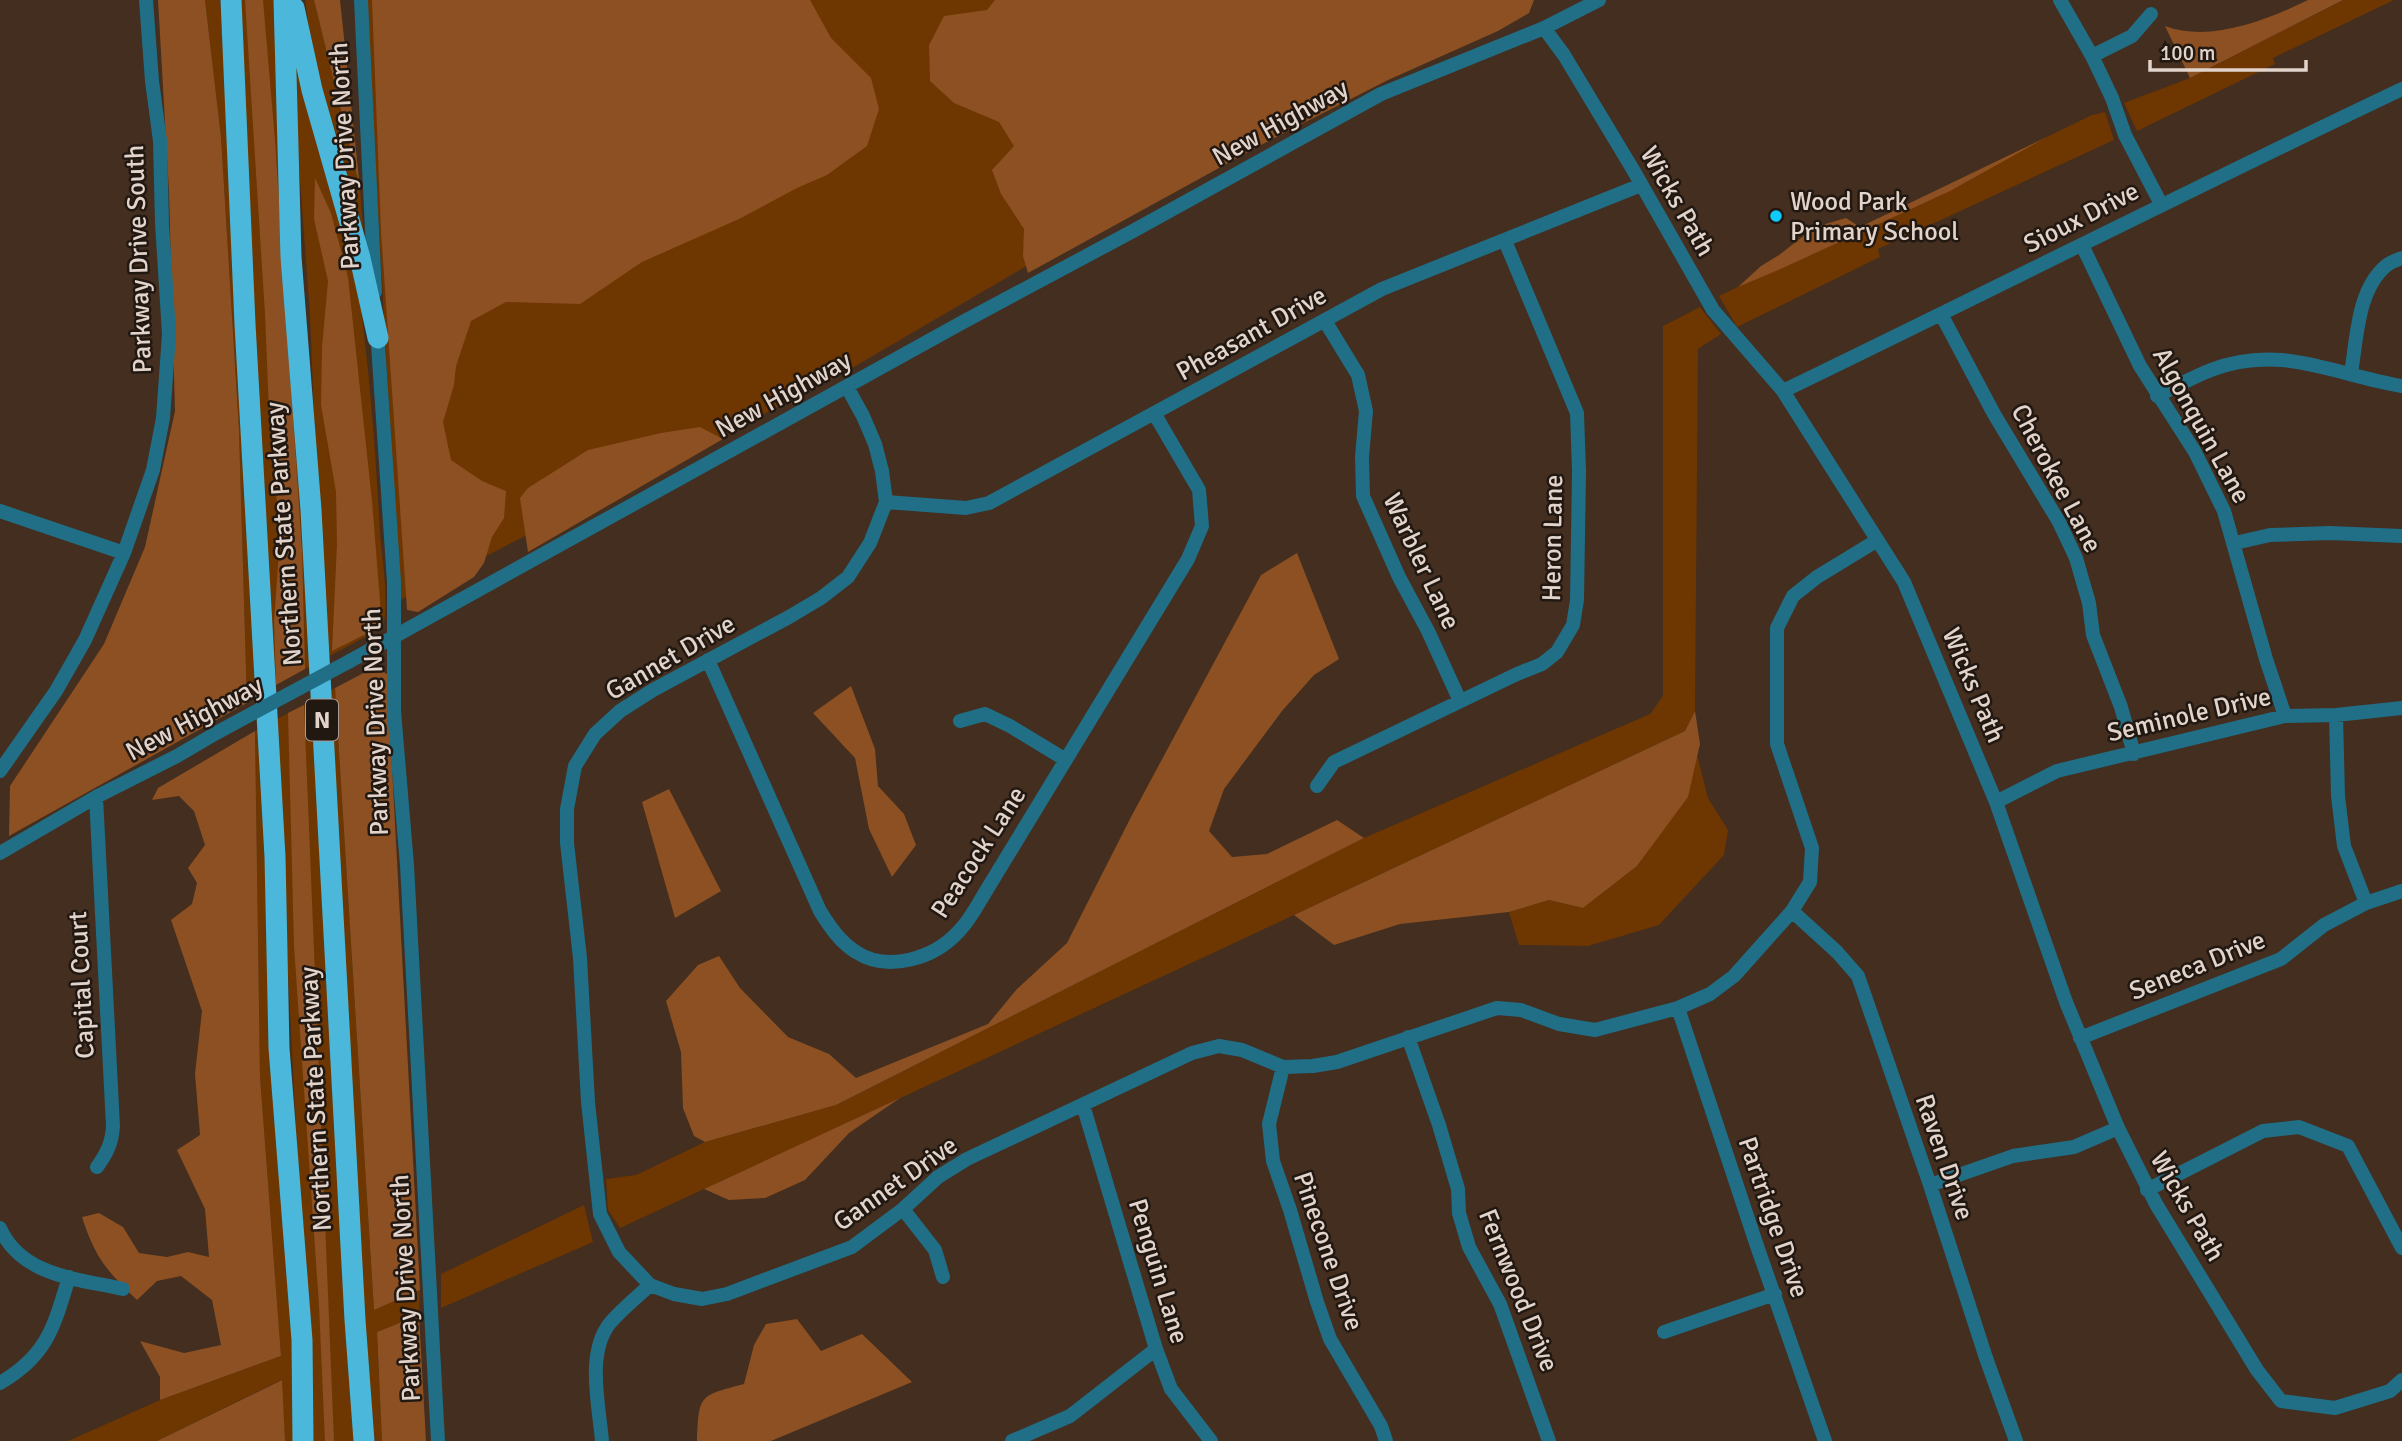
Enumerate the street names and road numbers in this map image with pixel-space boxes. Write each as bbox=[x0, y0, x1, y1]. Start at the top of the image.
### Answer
street label: Parkway Drive North bbox=[323, 41, 367, 270]
street label: New Highway bbox=[1207, 72, 1354, 173]
street label: Wicks Path bbox=[1633, 141, 1721, 262]
street label: Parkway Drive South bbox=[119, 144, 159, 374]
street label: Sioux Drive bbox=[2018, 175, 2144, 261]
street label: Pheasant Drive bbox=[1171, 279, 1332, 388]
street label: Algonquin Lane bbox=[2145, 342, 2257, 509]
street label: New Highway bbox=[710, 344, 857, 445]
street label: Cherokee Lane bbox=[2004, 399, 2109, 558]
street label: Northern State Parkway bbox=[259, 401, 309, 667]
street label: Heron Lane bbox=[1536, 474, 1570, 602]
street label: Warbler Lane bbox=[1376, 488, 1467, 635]
street label: Parkway Drive North bbox=[356, 608, 396, 836]
street label: Gannet Drive bbox=[600, 608, 741, 708]
street label: Wicks Path bbox=[1935, 623, 2012, 748]
street label: New Highway bbox=[121, 669, 268, 768]
street label: Seminole Drive bbox=[2104, 681, 2274, 749]
road number: N bbox=[306, 700, 338, 740]
street label: Peacock Lane bbox=[924, 781, 1033, 924]
street label: Capital Court bbox=[62, 910, 102, 1059]
street label: Seneca Drive bbox=[2125, 924, 2270, 1008]
street label: Northern State Parkway bbox=[293, 966, 339, 1232]
street label: Raven Drive bbox=[1908, 1090, 1980, 1224]
street label: Gannet Drive bbox=[827, 1129, 964, 1238]
street label: Partridge Drive bbox=[1731, 1133, 1816, 1302]
street label: Wicks Path bbox=[2143, 1146, 2231, 1267]
street label: Pinecone Drive bbox=[1286, 1168, 1370, 1335]
street label: Parkway Drive North bbox=[384, 1173, 428, 1402]
street label: Penguin Lane bbox=[1121, 1195, 1195, 1348]
street label: Fernwood Drive bbox=[1471, 1204, 1565, 1376]

